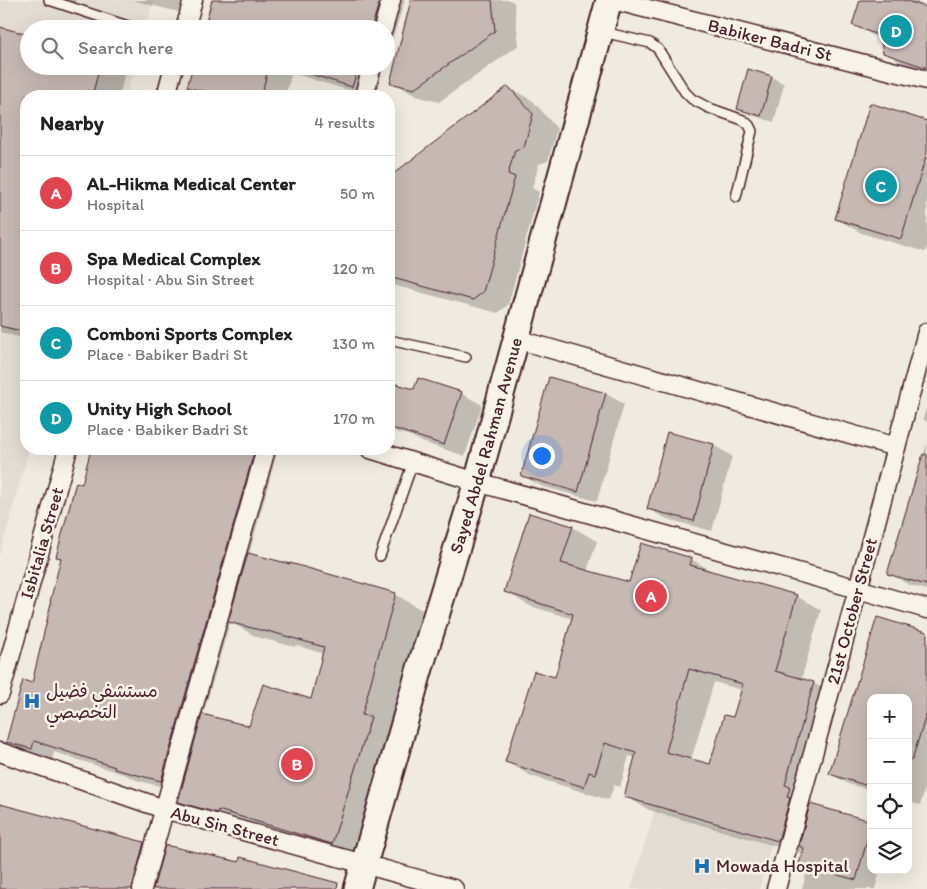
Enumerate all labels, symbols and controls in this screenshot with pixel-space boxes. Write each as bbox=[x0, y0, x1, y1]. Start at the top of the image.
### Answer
pin: D bbox=[880, 12, 912, 50]
street label: Babiker Badri St bbox=[706, 14, 835, 66]
search box bbox=[20, 20, 395, 75]
icon: search bbox=[38, 34, 66, 62]
text: Search here bbox=[78, 36, 173, 59]
text: Nearby bbox=[40, 110, 104, 135]
text: 4 results bbox=[314, 113, 375, 132]
pin: C bbox=[865, 167, 897, 205]
text: AL-Hikma Medical Center bbox=[87, 172, 296, 195]
text: A bbox=[51, 184, 61, 203]
text: 50 m bbox=[340, 184, 375, 203]
text: Hospital bbox=[87, 195, 144, 214]
text: Spa Medical Complex bbox=[87, 247, 260, 270]
text: B bbox=[51, 259, 61, 278]
text: 120 m bbox=[332, 259, 375, 278]
text: Hospital · Abu Sin Street bbox=[87, 270, 254, 289]
text: Comboni Sports Complex bbox=[87, 322, 293, 345]
text: C bbox=[51, 334, 61, 353]
text: 130 m bbox=[332, 334, 375, 353]
street label: Sayed Abdel Rahman Avenue bbox=[445, 335, 527, 556]
text: Place · Babiker Badri St bbox=[87, 345, 248, 364]
text: Unity High School bbox=[87, 397, 232, 420]
text: D bbox=[51, 409, 61, 428]
text: 170 m bbox=[333, 409, 375, 428]
text: Place · Babiker Badri St bbox=[87, 420, 248, 439]
your location bbox=[529, 443, 555, 469]
street label: Isbitalia Street bbox=[16, 484, 69, 601]
street label: 21st October Street bbox=[822, 535, 882, 687]
pin: A bbox=[635, 577, 667, 615]
place label: مستشفى فضيل التخصصي bbox=[46, 680, 158, 728]
hospital icon: مستشفى فضيل التخصصي bbox=[22, 691, 42, 711]
map controls bbox=[867, 694, 912, 874]
button: + bbox=[867, 694, 912, 739]
button: − bbox=[867, 739, 912, 784]
pin: B bbox=[281, 745, 313, 783]
button: locate bbox=[867, 784, 912, 829]
street label: Abu Sin Street bbox=[168, 801, 282, 851]
button: layers bbox=[867, 829, 912, 874]
place label: Mowada Hospital bbox=[716, 855, 849, 877]
hospital icon: Mowada Hospital bbox=[692, 856, 712, 876]

